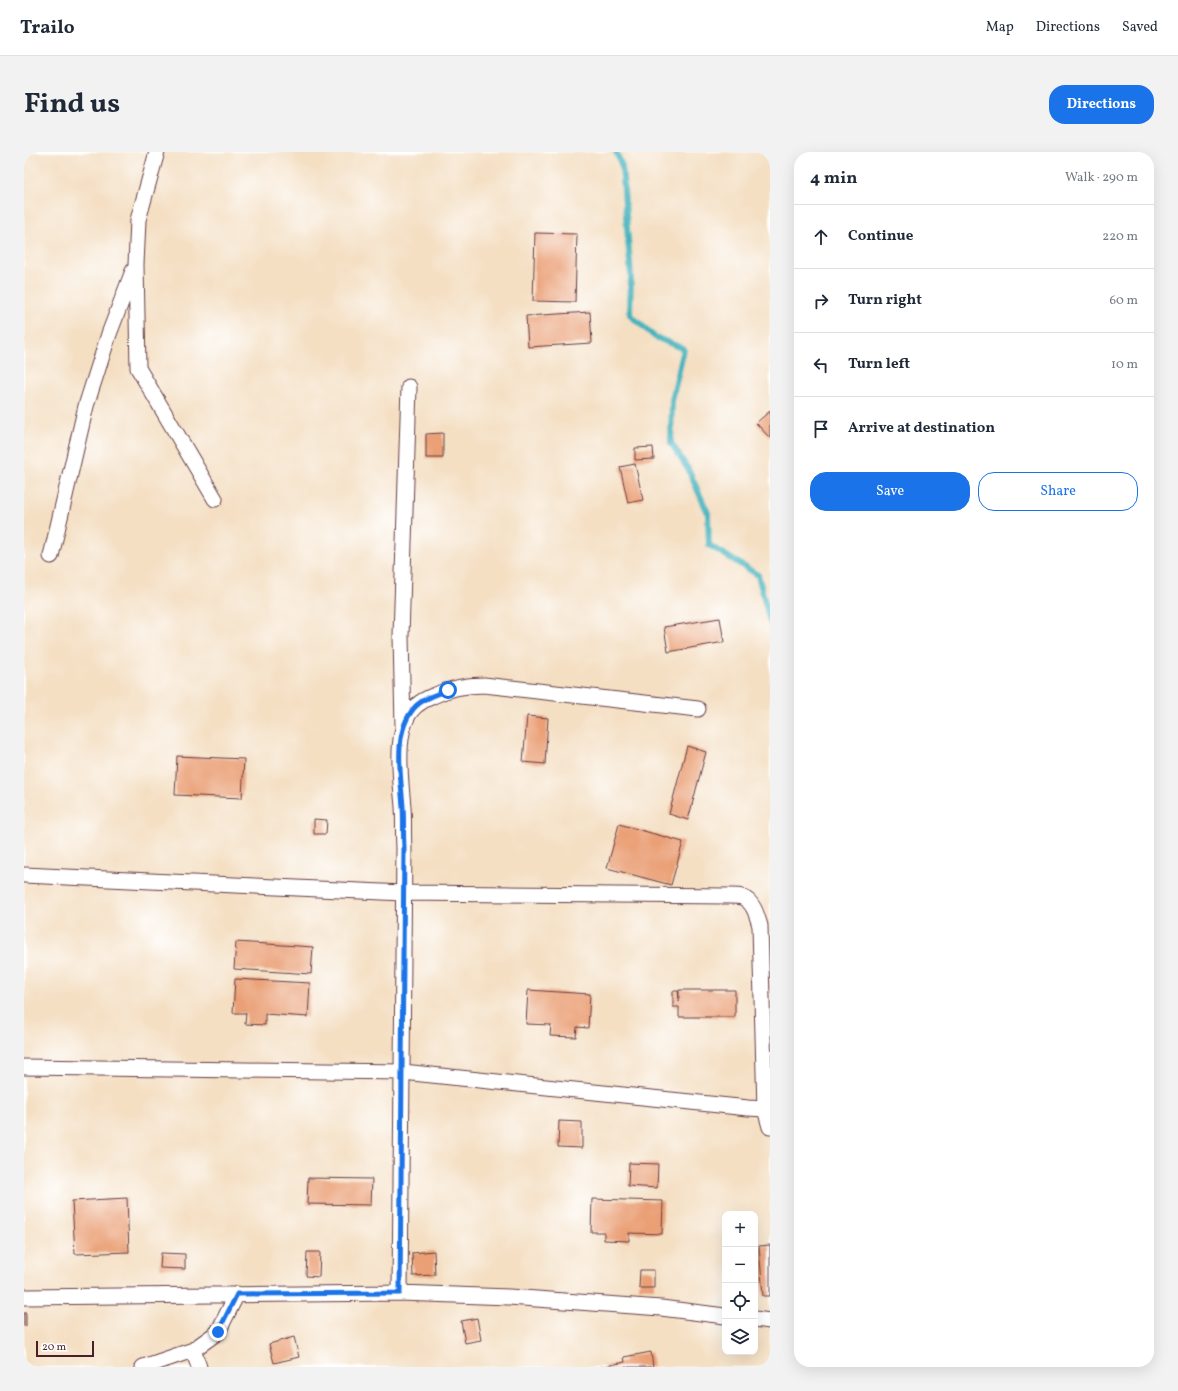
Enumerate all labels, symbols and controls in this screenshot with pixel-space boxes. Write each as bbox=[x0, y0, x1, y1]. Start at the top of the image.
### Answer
text: Trailo bbox=[20, 15, 75, 41]
text: Map bbox=[986, 18, 1014, 37]
text: Directions bbox=[1036, 18, 1100, 37]
text: Saved bbox=[1122, 18, 1158, 37]
text: Find us bbox=[24, 85, 120, 124]
button: Directions bbox=[1049, 85, 1154, 124]
text: 4 min bbox=[810, 167, 857, 190]
text: Walk · 290 m bbox=[1065, 169, 1138, 187]
icon: ahead bbox=[810, 226, 832, 248]
text: Continue bbox=[848, 226, 913, 247]
text: 220 m bbox=[1102, 228, 1138, 246]
icon: right bbox=[810, 290, 832, 312]
text: Turn right bbox=[848, 290, 922, 311]
text: 60 m bbox=[1110, 292, 1138, 310]
icon: left bbox=[810, 354, 832, 376]
text: Turn left bbox=[848, 354, 910, 375]
text: 10 m bbox=[1111, 356, 1138, 374]
icon: arrive bbox=[810, 418, 832, 440]
text: Arrive at destination bbox=[848, 418, 995, 439]
button: Save bbox=[810, 472, 970, 511]
button: Share bbox=[978, 472, 1138, 511]
route start bbox=[439, 681, 457, 699]
map controls bbox=[722, 1211, 758, 1355]
button: + bbox=[722, 1211, 758, 1247]
button: − bbox=[722, 1247, 758, 1283]
button: locate bbox=[722, 1283, 758, 1319]
button: layers bbox=[722, 1319, 758, 1355]
route end bbox=[209, 1323, 227, 1341]
scale bar bbox=[36, 1339, 94, 1358]
text: 20 m bbox=[42, 1340, 66, 1355]

